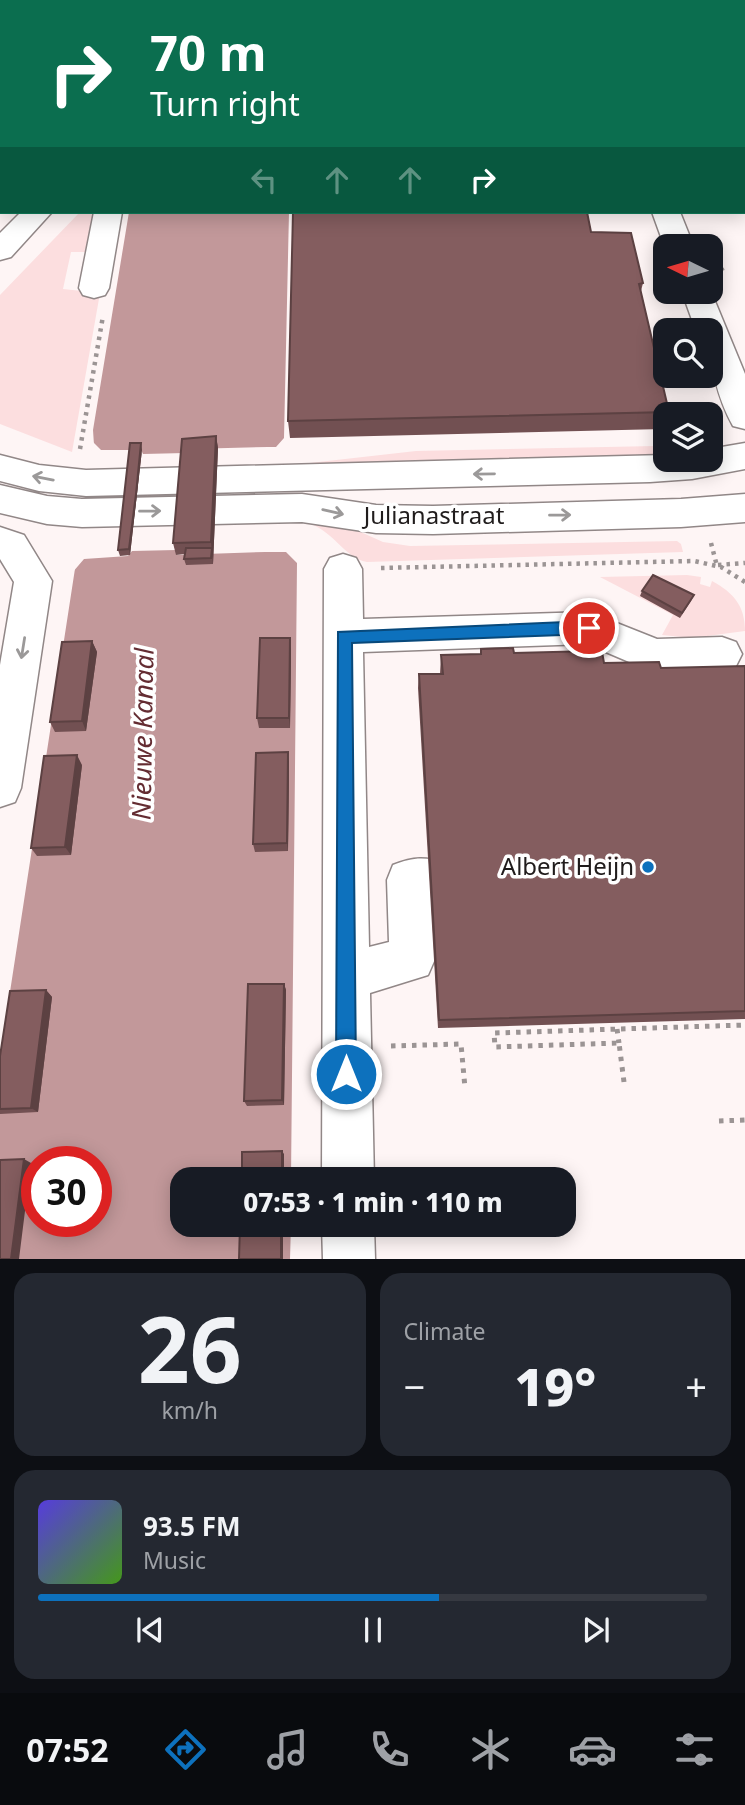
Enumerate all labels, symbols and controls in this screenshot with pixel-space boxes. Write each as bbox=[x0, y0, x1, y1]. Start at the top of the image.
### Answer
text: 70 m bbox=[150, 19, 267, 85]
icon: right bbox=[35, 28, 126, 119]
text: Turn right bbox=[150, 82, 300, 125]
icon: left bbox=[245, 161, 283, 199]
icon: ahead bbox=[318, 161, 356, 199]
icon: ahead bbox=[391, 161, 429, 199]
icon: right bbox=[464, 161, 502, 199]
north arrow bbox=[653, 234, 723, 304]
map controls bbox=[653, 234, 723, 472]
button: search bbox=[653, 318, 723, 388]
button: layers bbox=[653, 402, 723, 472]
one-way arrow bbox=[473, 467, 496, 480]
one-way arrow bbox=[32, 471, 55, 484]
street label: Julianastraat bbox=[362, 498, 505, 531]
one-way arrow bbox=[138, 504, 161, 518]
one-way arrow bbox=[322, 506, 344, 519]
one-way arrow bbox=[548, 508, 571, 522]
pin bbox=[559, 598, 619, 658]
icon: arrive bbox=[570, 609, 608, 647]
one-way arrow bbox=[16, 636, 29, 659]
water label: Nieuwe Kanaal bbox=[122, 646, 162, 820]
place label: Albert Heijn bbox=[501, 849, 634, 882]
marker: Albert Heijn bbox=[640, 859, 656, 875]
position arrow bbox=[309, 1037, 383, 1111]
speed limit sign: 30 bbox=[21, 1146, 112, 1237]
text: 07:53 · 1 min · 110 m bbox=[243, 1184, 503, 1220]
text: 26 bbox=[138, 1286, 242, 1410]
text: Climate bbox=[404, 1315, 486, 1347]
text: 19° bbox=[514, 1350, 596, 1421]
text: − bbox=[404, 1360, 425, 1412]
text: + bbox=[685, 1360, 707, 1412]
text: km/h bbox=[161, 1394, 218, 1426]
text: 93.5 FM bbox=[143, 1508, 240, 1544]
text: Music bbox=[143, 1544, 206, 1576]
icon: previous bbox=[131, 1611, 169, 1649]
icon: pause bbox=[354, 1611, 392, 1649]
icon: next bbox=[577, 1611, 615, 1649]
icon: directions bbox=[161, 1725, 210, 1774]
icon: music bbox=[263, 1725, 312, 1774]
icon: phone bbox=[365, 1725, 414, 1774]
icon: climate bbox=[466, 1725, 515, 1774]
icon: car bbox=[568, 1725, 617, 1774]
icon: filters bbox=[670, 1725, 719, 1774]
text: 07:52 bbox=[26, 1728, 109, 1771]

